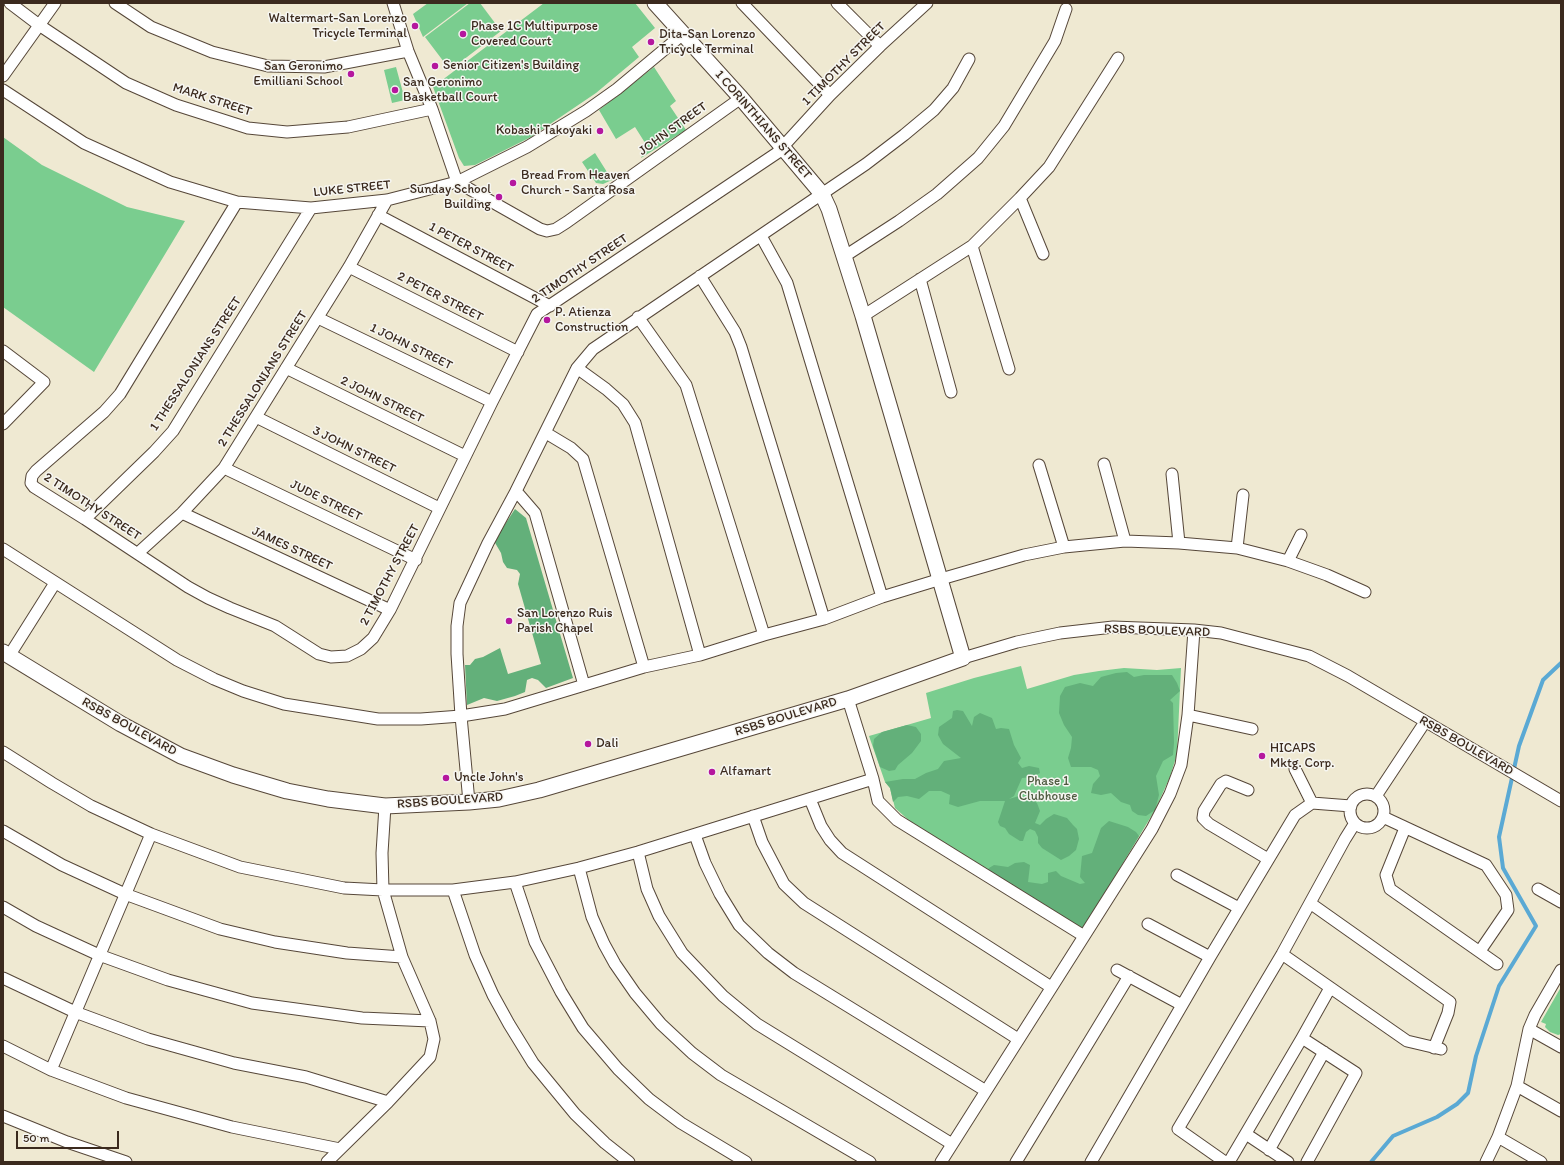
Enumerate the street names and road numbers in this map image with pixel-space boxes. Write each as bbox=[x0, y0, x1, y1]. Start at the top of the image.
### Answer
street label: 1 TIMOTHY STREET bbox=[799, 19, 889, 109]
street label: 1 CORINTHIANS STREET bbox=[711, 67, 815, 183]
street label: MARK STREET bbox=[171, 80, 253, 120]
street label: JOHN STREET bbox=[636, 99, 710, 159]
street label: LUKE STREET bbox=[313, 177, 391, 201]
street label: 1 PETER STREET bbox=[426, 219, 516, 277]
street label: 2 TIMOTHY STREET bbox=[529, 231, 631, 307]
street label: 2 PETER STREET bbox=[394, 269, 486, 325]
street label: 1 THESSALONIANS STREET bbox=[147, 294, 245, 434]
street label: 2 THESSALONIANS STREET bbox=[215, 308, 311, 450]
street label: 1 JOHN STREET bbox=[367, 320, 455, 374]
street label: 2 JOHN STREET bbox=[338, 373, 426, 427]
street label: 3 JOHN STREET bbox=[310, 423, 398, 477]
street label: 2 TIMOTHY STREET bbox=[40, 470, 144, 544]
street label: JUDE STREET bbox=[288, 477, 364, 525]
street label: 2 TIMOTHY STREET bbox=[357, 522, 423, 628]
street label: JAMES STREET bbox=[249, 524, 335, 574]
street label: RSBS BOULEVARD bbox=[1104, 621, 1210, 641]
street label: RSBS BOULEVARD bbox=[79, 694, 179, 760]
street label: RSBS BOULEVARD bbox=[733, 694, 839, 740]
street label: RSBS BOULEVARD bbox=[1416, 713, 1516, 779]
street label: RSBS BOULEVARD bbox=[396, 790, 504, 812]

